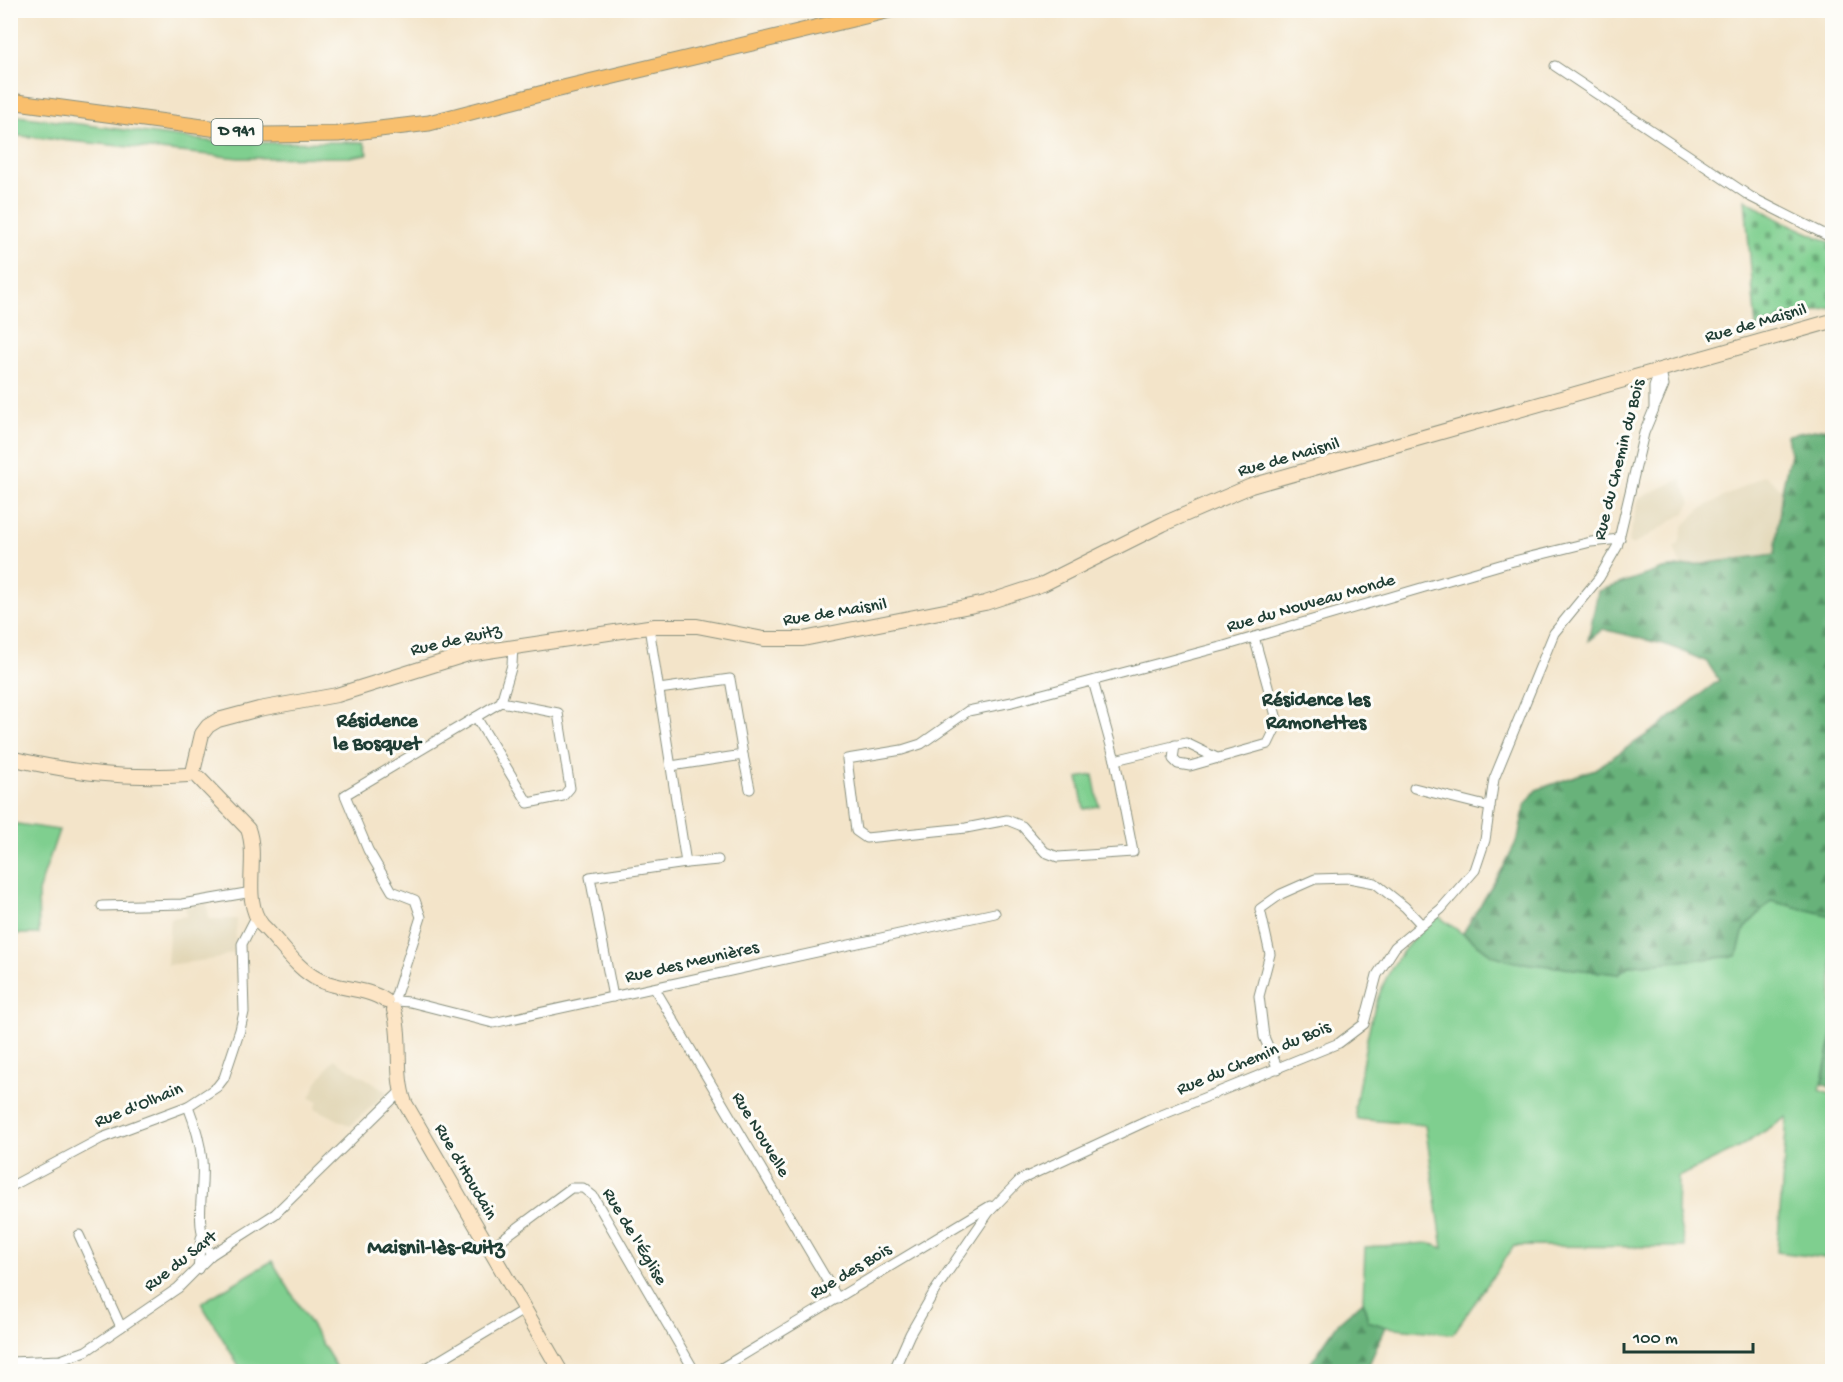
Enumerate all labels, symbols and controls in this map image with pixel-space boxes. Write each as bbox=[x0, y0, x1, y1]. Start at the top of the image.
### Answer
road number: D 941 bbox=[212, 119, 262, 145]
street label: Rue de Maisnil bbox=[1703, 299, 1809, 349]
street label: Rue du Chemin du Bois bbox=[1590, 376, 1651, 543]
street label: Rue de Maisnil bbox=[1236, 433, 1342, 483]
street label: Rue du Nouveau Monde bbox=[1224, 570, 1398, 638]
street label: Rue de Maisnil bbox=[782, 594, 889, 632]
street label: Rue de Ruitz bbox=[409, 620, 505, 662]
district label: Résidence les Ramonettes bbox=[1261, 690, 1372, 736]
district label: Résidence le Bosquet bbox=[332, 711, 422, 757]
street label: Rue des Meunières bbox=[623, 937, 762, 989]
street label: Rue du Chemin du Bois bbox=[1174, 1017, 1335, 1101]
street label: Rue d'Olhain bbox=[92, 1079, 187, 1133]
street label: Rue Nouvelle bbox=[726, 1089, 794, 1182]
street label: Rue d'Houdain bbox=[429, 1120, 501, 1224]
street label: Rue de l'Église bbox=[597, 1185, 672, 1290]
street label: Rue du Sart bbox=[140, 1226, 223, 1297]
district label: Maisnil-lès-Ruitz bbox=[367, 1237, 506, 1262]
street label: Rue des Bois bbox=[806, 1239, 897, 1304]
scale bar bbox=[1624, 1316, 1753, 1354]
text: 100 m bbox=[1632, 1329, 1678, 1350]

